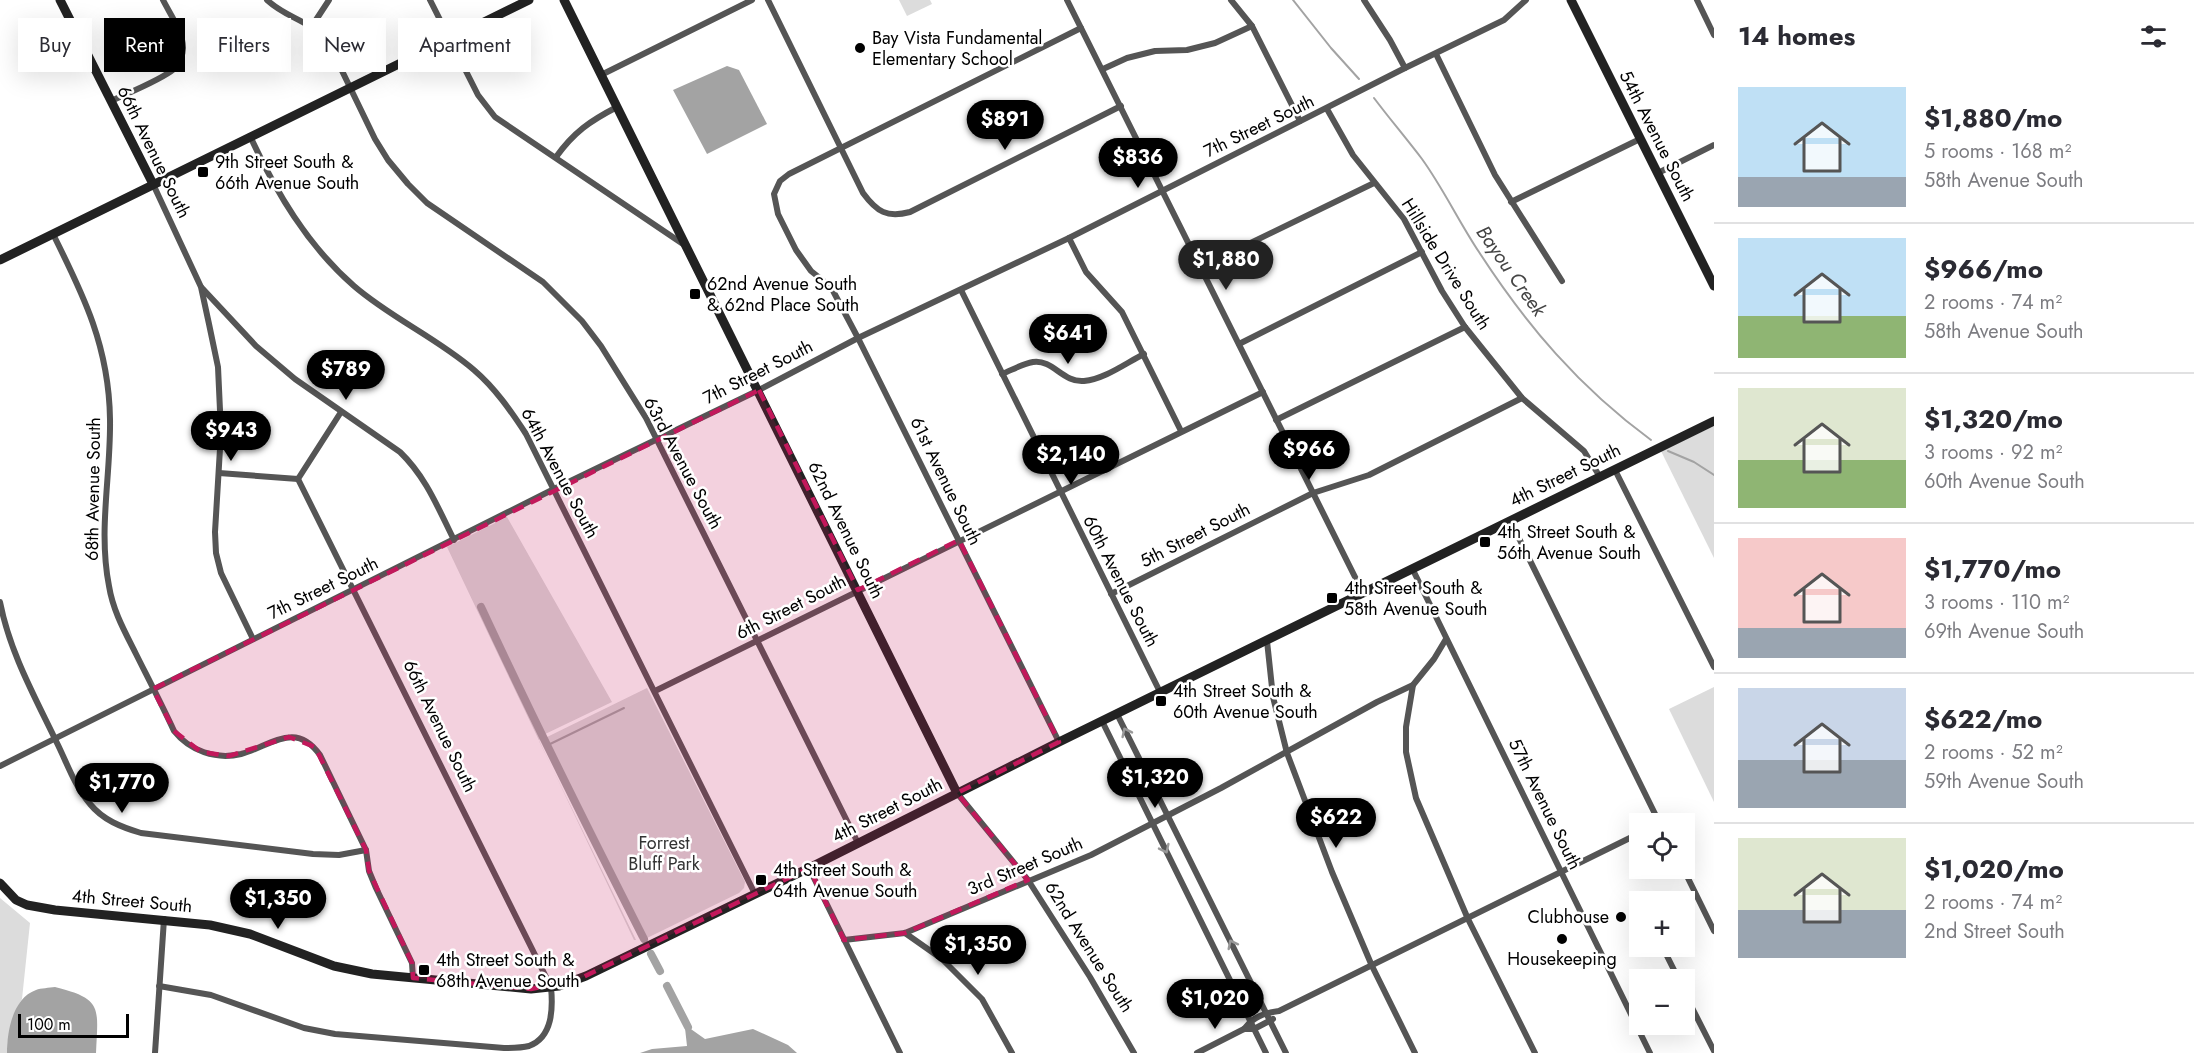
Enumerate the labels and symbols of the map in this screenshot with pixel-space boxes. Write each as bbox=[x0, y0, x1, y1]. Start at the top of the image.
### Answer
place label: Bay Vista Fundamental Elementary School bbox=[872, 25, 1042, 72]
marker: Bay Vista Fundamental Elementary School bbox=[853, 41, 867, 55]
street label: 54th Avenue South bbox=[1613, 66, 1701, 206]
street label: 66th Avenue South bbox=[111, 81, 197, 223]
street label: 7th Street South bbox=[1199, 88, 1319, 164]
pin: $891 bbox=[969, 100, 1041, 151]
pin: $836 bbox=[1102, 138, 1174, 189]
place label: 9th Street South & 66th Avenue South bbox=[215, 149, 359, 196]
marker: 9th Street South & 66th Avenue South bbox=[196, 165, 210, 179]
street label: Hillside Drive South bbox=[1395, 193, 1497, 335]
water label: Bayou Creek bbox=[1469, 220, 1554, 324]
pin: $1,880 bbox=[1177, 240, 1275, 291]
place label: 62nd Avenue South & 62nd Place South bbox=[707, 271, 859, 318]
marker: 62nd Avenue South & 62nd Place South bbox=[688, 287, 702, 301]
pin: $641 bbox=[1032, 314, 1104, 365]
street label: 7th Street South bbox=[699, 333, 817, 411]
pin: $789 bbox=[310, 350, 382, 401]
street label: 63rd Avenue South bbox=[637, 392, 729, 534]
street label: 64th Avenue South bbox=[515, 403, 605, 543]
pin: $943 bbox=[195, 411, 267, 462]
street label: 61st Avenue South bbox=[904, 412, 988, 550]
street label: 68th Avenue South bbox=[79, 417, 107, 561]
pin: $966 bbox=[1273, 430, 1345, 481]
pin: $2,140 bbox=[1022, 435, 1120, 486]
street label: 4th Street South bbox=[1505, 437, 1625, 513]
street label: 62nd Avenue South bbox=[801, 457, 891, 603]
street label: 5th Street South bbox=[1135, 496, 1255, 574]
street label: 60th Avenue South bbox=[1077, 511, 1165, 651]
place label: 4th Street South & 56th Avenue South bbox=[1497, 519, 1641, 566]
marker: 4th Street South & 56th Avenue South bbox=[1478, 535, 1492, 549]
street label: 7th Street South bbox=[263, 550, 383, 626]
street label: 6th Street South bbox=[731, 568, 851, 646]
place label: 4th Street South & 58th Avenue South bbox=[1344, 575, 1488, 622]
marker: 4th Street South & 58th Avenue South bbox=[1325, 591, 1339, 605]
street label: 66th Avenue South bbox=[397, 655, 483, 797]
place label: 4th Street South & 60th Avenue South bbox=[1173, 678, 1318, 725]
marker: 4th Street South & 60th Avenue South bbox=[1154, 694, 1168, 708]
one-way arrow bbox=[1121, 728, 1133, 739]
street label: 57th Avenue South bbox=[1502, 734, 1588, 874]
pin: $1,320 bbox=[1106, 758, 1204, 809]
pin: $1,770 bbox=[73, 763, 171, 814]
street label: 4th Street South bbox=[827, 771, 947, 849]
pin: $622 bbox=[1300, 798, 1372, 849]
park label: Forrest Bluff Park bbox=[628, 830, 700, 877]
street label: 3rd Street South bbox=[963, 830, 1087, 902]
one-way arrow bbox=[1158, 842, 1170, 853]
place label: 4th Street South & 64th Avenue South bbox=[773, 857, 917, 904]
marker: 4th Street South & 64th Avenue South bbox=[754, 873, 768, 887]
street label: 62nd Avenue South bbox=[1038, 876, 1140, 1018]
pin: $1,350 bbox=[229, 879, 327, 930]
street label: 4th Street South bbox=[71, 883, 193, 919]
place label: Clubhouse bbox=[1528, 904, 1609, 930]
marker: Clubhouse bbox=[1614, 910, 1628, 924]
pin: $1,350 bbox=[929, 925, 1027, 976]
marker: Housekeeping bbox=[1555, 932, 1569, 946]
one-way arrow bbox=[1228, 940, 1239, 951]
place label: Housekeeping bbox=[1507, 946, 1617, 972]
place label: 4th Street South & 68th Avenue South bbox=[436, 947, 580, 994]
marker: 4th Street South & 68th Avenue South bbox=[417, 963, 431, 977]
pin: $1,020 bbox=[1166, 979, 1264, 1030]
scale bar bbox=[18, 1011, 129, 1038]

